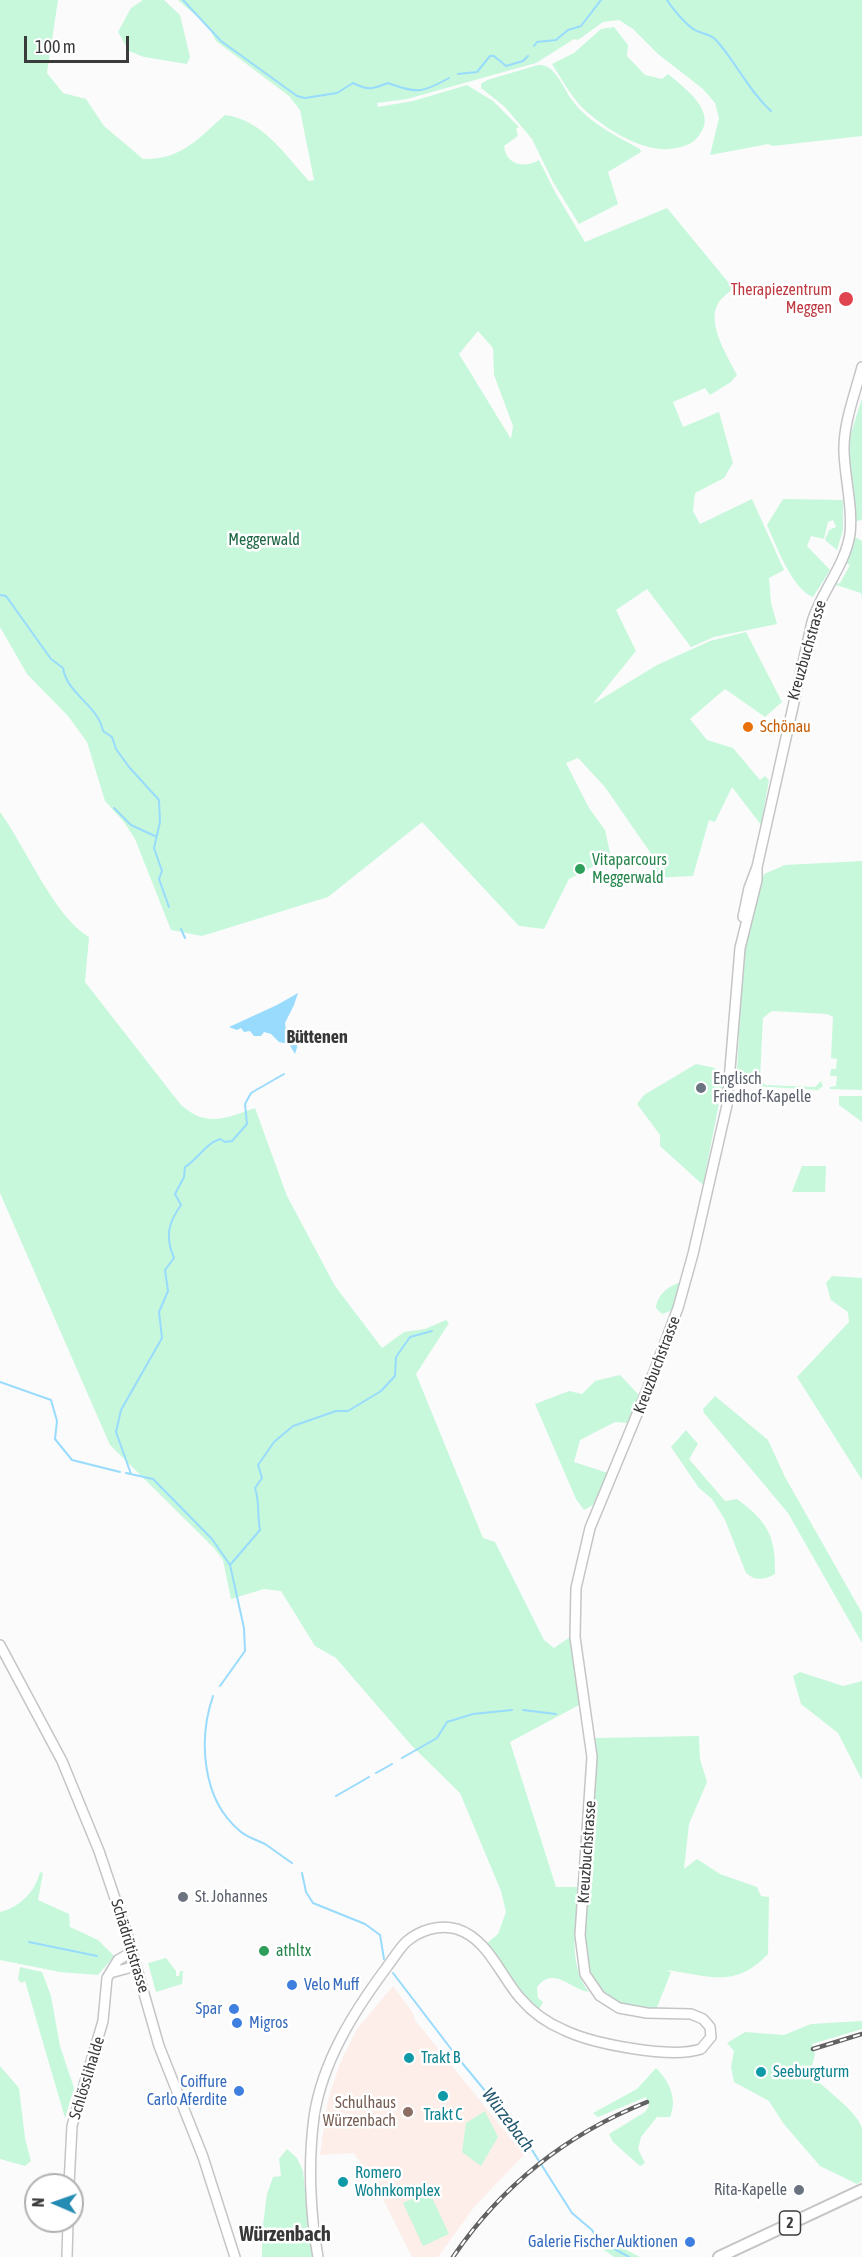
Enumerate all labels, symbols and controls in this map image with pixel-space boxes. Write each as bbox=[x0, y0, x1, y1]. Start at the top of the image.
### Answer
scale bar bbox=[27, 24, 132, 62]
text: 100 m bbox=[35, 36, 76, 57]
place label: Therapiezentrum Meggen bbox=[731, 280, 832, 318]
marker: Therapiezentrum Meggen bbox=[837, 290, 855, 308]
park label: Meggerwald bbox=[228, 530, 300, 550]
street label: Kreuzbuchstrasse bbox=[784, 598, 830, 702]
place label: Schönau bbox=[760, 717, 811, 737]
marker: Schönau bbox=[741, 720, 755, 734]
place label: Vitaparcours Meggerwald bbox=[592, 850, 667, 888]
marker: Vitaparcours Meggerwald bbox=[573, 862, 587, 876]
district label: Büttenen bbox=[286, 1026, 348, 1048]
place label: Englisch Friedhof-Kapelle bbox=[713, 1069, 811, 1107]
marker: Englisch Friedhof-Kapelle bbox=[694, 1081, 708, 1095]
street label: Kreuzbuchstrasse bbox=[630, 1313, 684, 1417]
street label: Kreuzbuchstrasse bbox=[574, 1800, 600, 1904]
place label: St. Johannes bbox=[195, 1887, 268, 1907]
marker: St. Johannes bbox=[176, 1890, 190, 1904]
street label: Schädrütistrasse bbox=[107, 1897, 153, 1995]
place label: athltx bbox=[276, 1941, 311, 1961]
marker: athltx bbox=[257, 1944, 271, 1958]
place label: Velo Muff bbox=[304, 1975, 360, 1995]
marker: Velo Muff bbox=[285, 1978, 299, 1992]
place label: Spar bbox=[196, 1999, 222, 2019]
marker: Spar bbox=[227, 2002, 241, 2016]
place label: Migros bbox=[249, 2013, 288, 2033]
marker: Migros bbox=[230, 2016, 244, 2030]
street label: Schlösslihalde bbox=[65, 2034, 109, 2122]
place label: Trakt B bbox=[421, 2048, 460, 2068]
marker: Trakt B bbox=[402, 2051, 416, 2065]
place label: Seeburgturm bbox=[773, 2062, 849, 2082]
marker: Seeburgturm bbox=[754, 2065, 768, 2079]
place label: Coiffure Carlo Aferdite bbox=[147, 2072, 227, 2110]
marker: Coiffure Carlo Aferdite bbox=[232, 2084, 246, 2098]
water label: Würzebach bbox=[477, 2084, 539, 2156]
marker: Trakt C bbox=[436, 2089, 450, 2103]
place label: Schulhaus Würzenbach bbox=[323, 2093, 396, 2131]
marker: Schulhaus Würzenbach bbox=[401, 2105, 415, 2119]
place label: Trakt C bbox=[424, 2105, 462, 2125]
place label: Romero Wohnkomplex bbox=[355, 2163, 440, 2201]
north arrow bbox=[24, 2173, 84, 2233]
marker: Romero Wohnkomplex bbox=[336, 2175, 350, 2189]
place label: Rita-Kapelle bbox=[714, 2180, 787, 2200]
marker: Rita-Kapelle bbox=[792, 2183, 806, 2197]
text: N bbox=[29, 2197, 47, 2207]
road number: 2 bbox=[780, 2211, 800, 2235]
district label: Würzenbach bbox=[239, 2223, 331, 2247]
place label: Galerie Fischer Auktionen bbox=[528, 2232, 678, 2252]
marker: Galerie Fischer Auktionen bbox=[683, 2235, 697, 2249]

